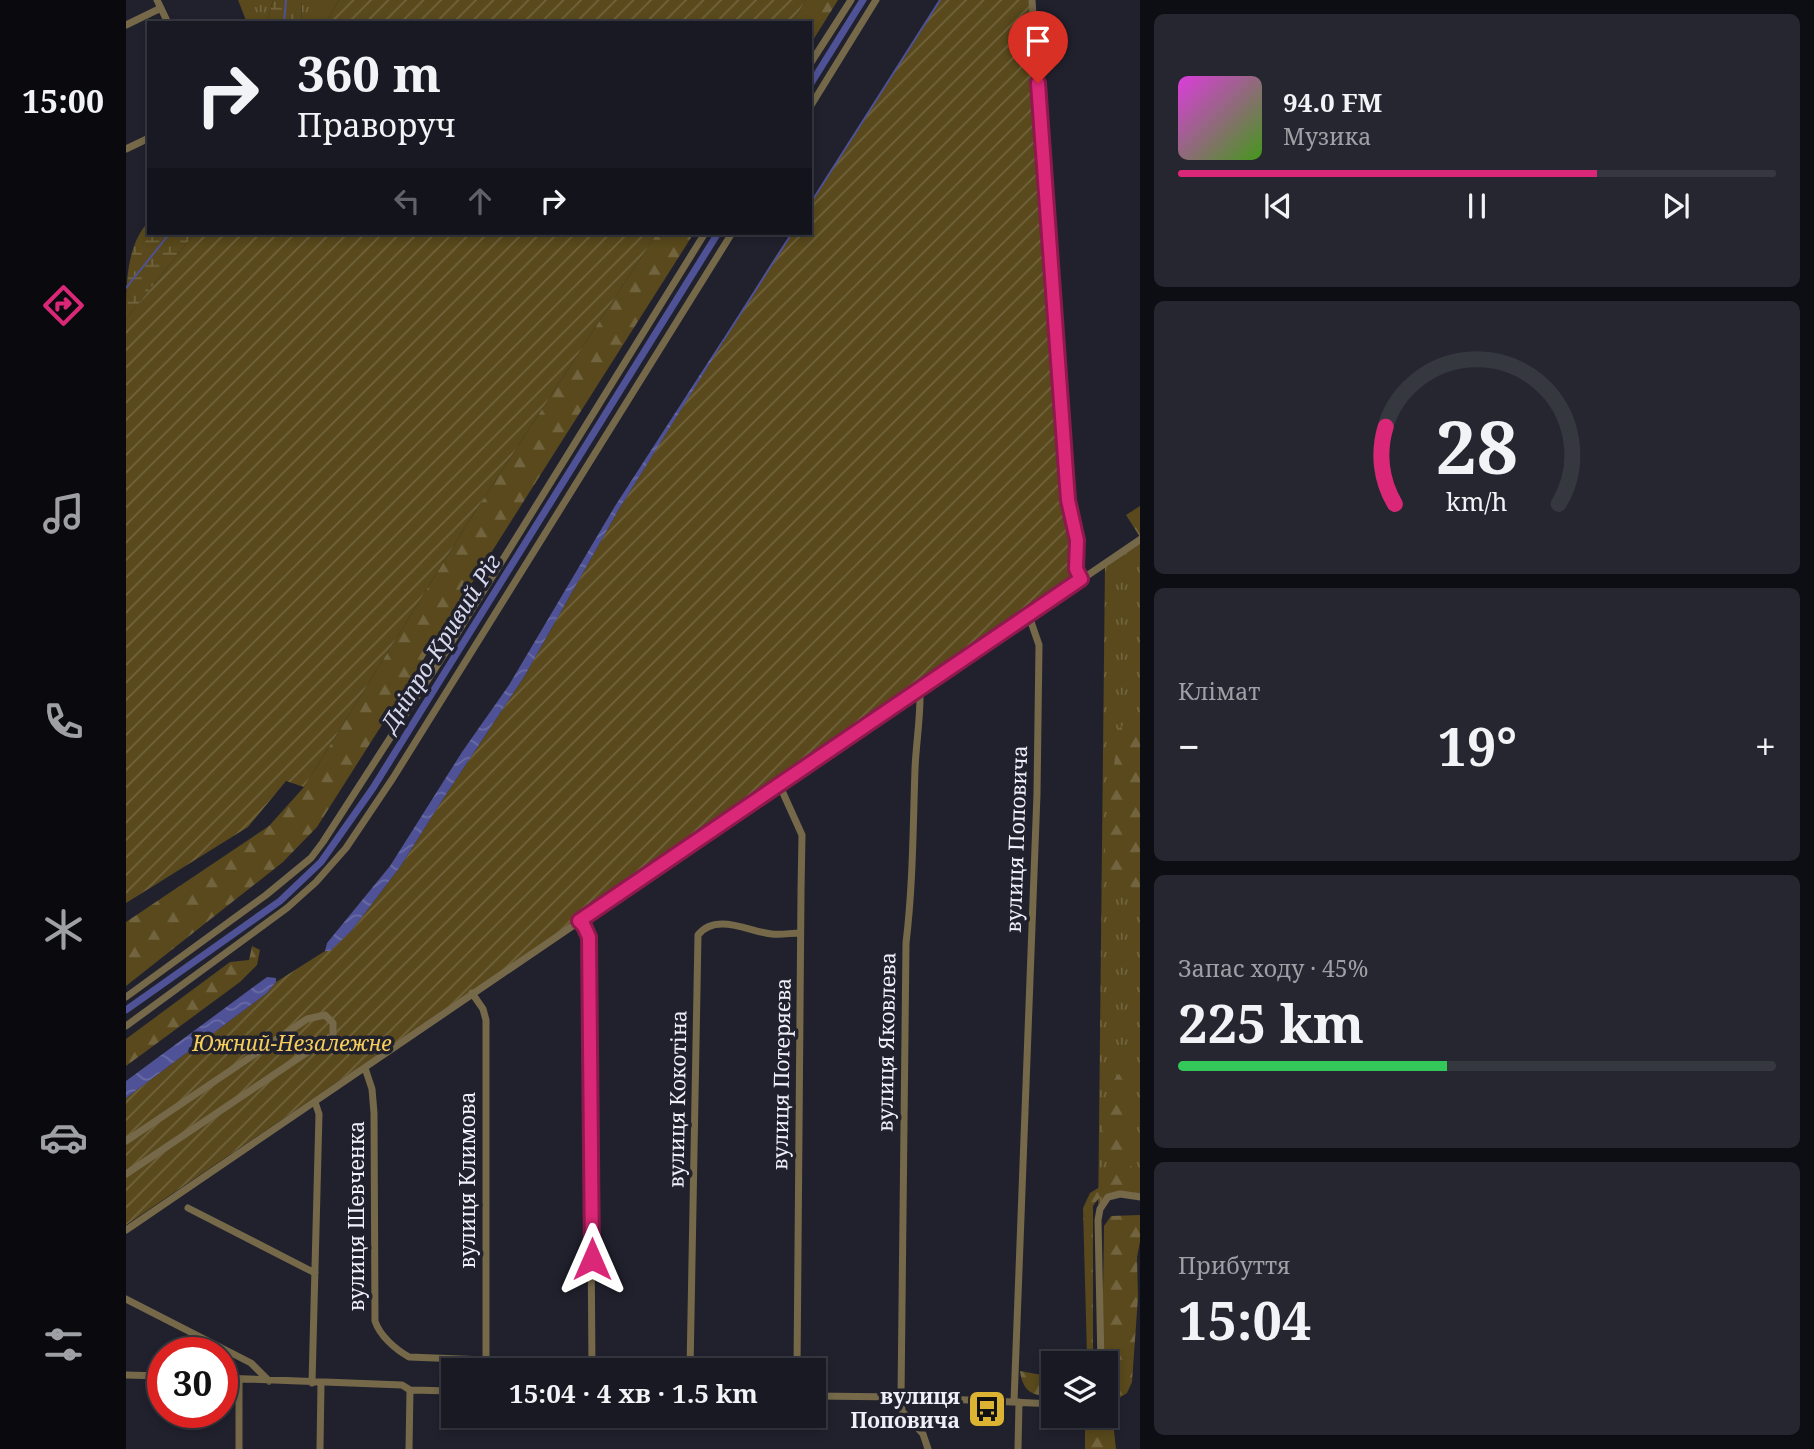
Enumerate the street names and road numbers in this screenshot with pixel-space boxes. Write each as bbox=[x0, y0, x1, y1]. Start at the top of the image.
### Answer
street label: вулиця Поповича bbox=[999, 745, 1033, 933]
street label: вулиця Яковлева bbox=[870, 952, 902, 1132]
street label: вулиця Потеряєва bbox=[765, 978, 797, 1170]
street label: вулиця Кокотіна bbox=[661, 1010, 693, 1188]
street label: вулиця Климова bbox=[453, 1092, 481, 1268]
street label: вулиця Шевченка bbox=[342, 1121, 370, 1311]

